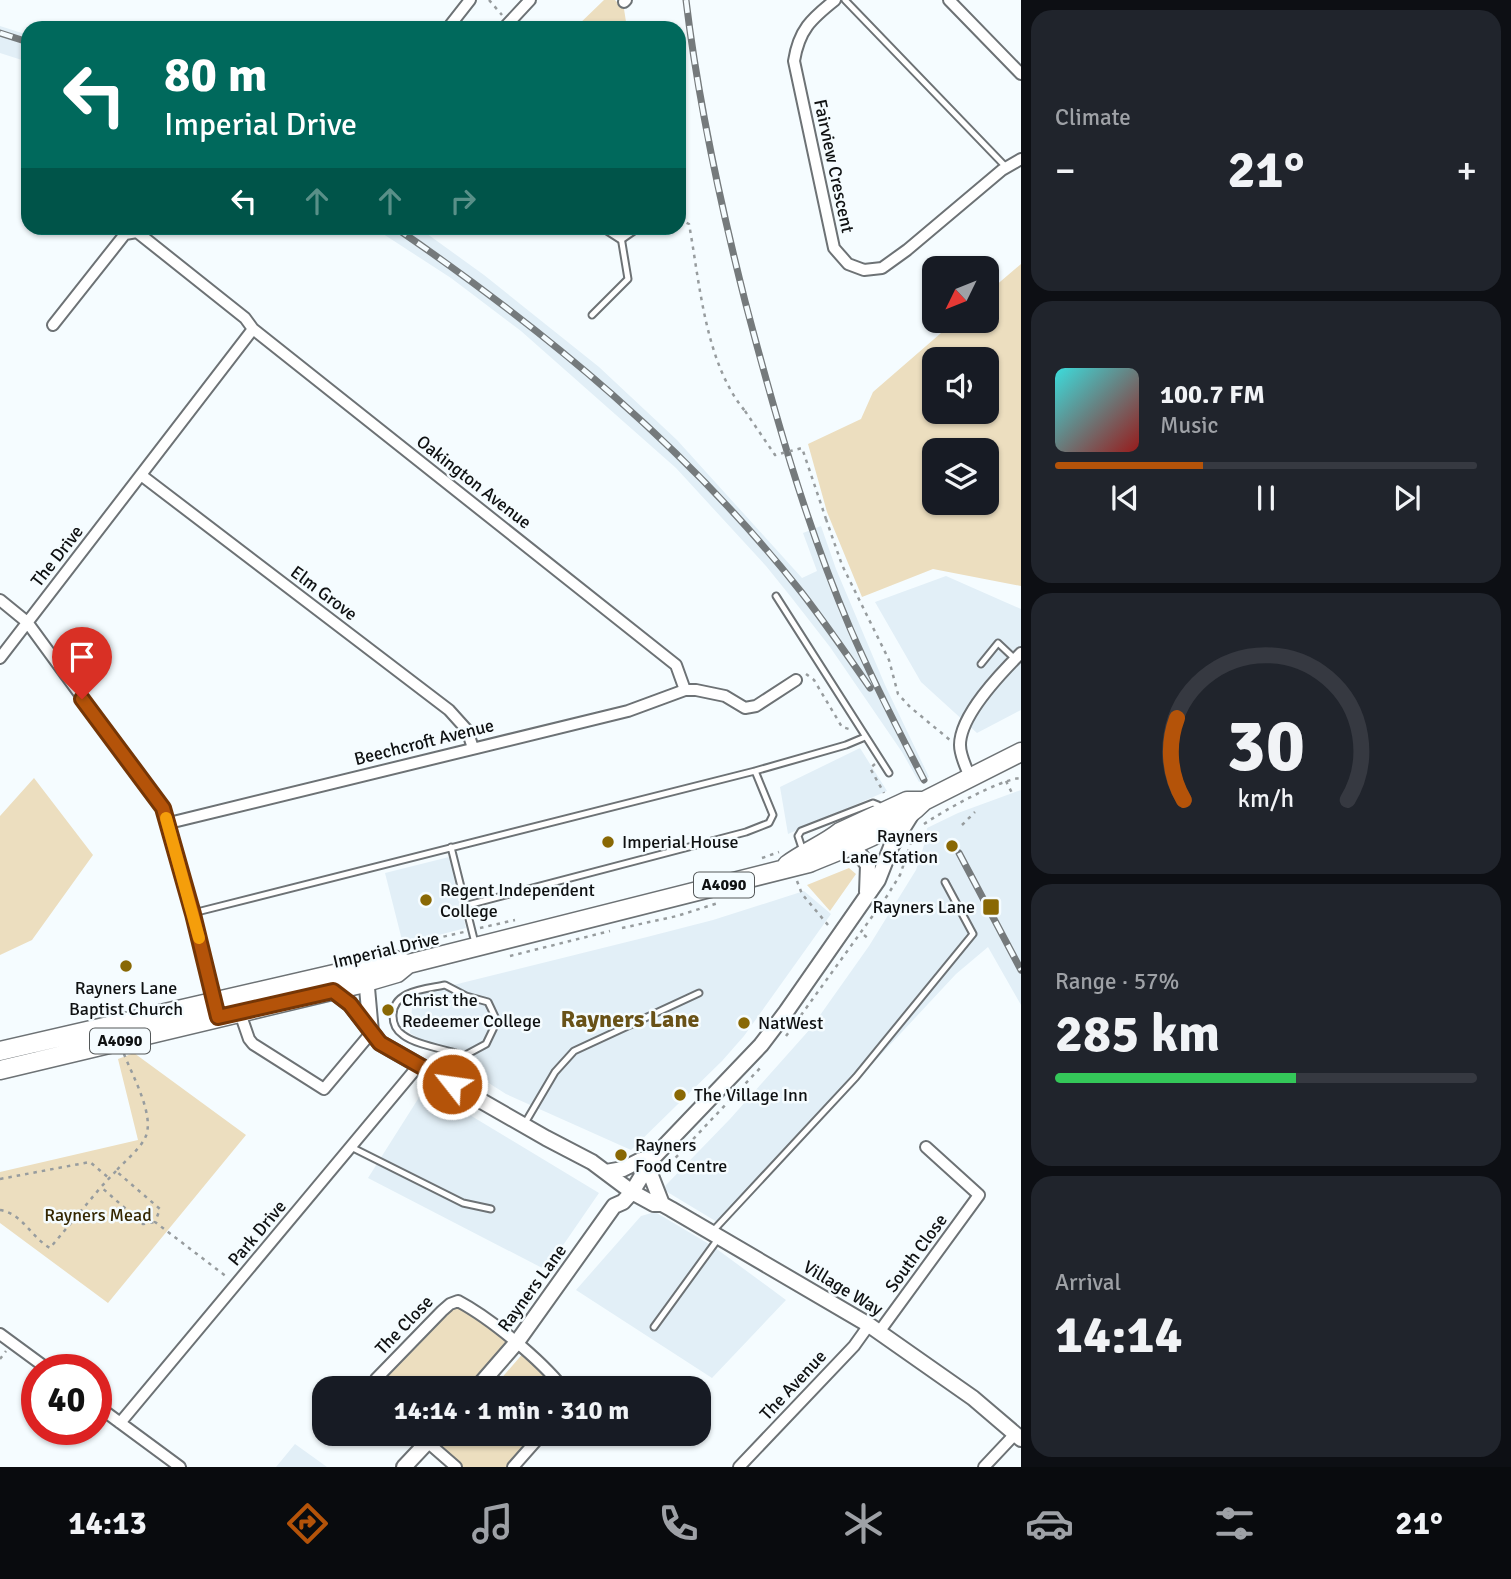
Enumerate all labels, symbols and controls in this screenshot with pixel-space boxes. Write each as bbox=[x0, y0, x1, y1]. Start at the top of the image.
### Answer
text: 80 m bbox=[164, 45, 267, 105]
icon: left bbox=[49, 49, 140, 140]
street label: Fairview Crescent bbox=[809, 97, 859, 235]
text: Climate bbox=[1055, 103, 1131, 132]
text: Imperial Drive bbox=[164, 105, 357, 144]
text: 21° bbox=[1228, 138, 1304, 202]
text: − bbox=[1055, 147, 1076, 194]
text: + bbox=[1456, 147, 1477, 194]
icon: left bbox=[225, 182, 263, 220]
icon: ahead bbox=[298, 182, 336, 220]
icon: ahead bbox=[371, 182, 409, 220]
icon: right bbox=[444, 182, 482, 220]
north arrow bbox=[922, 256, 999, 332]
map controls bbox=[922, 256, 999, 515]
button: sound bbox=[922, 347, 999, 424]
text: 100.7 FM bbox=[1160, 379, 1265, 411]
text: Music bbox=[1160, 411, 1218, 440]
street label: Oakington Avenue bbox=[412, 430, 536, 534]
button: layers bbox=[922, 438, 999, 515]
icon: previous bbox=[1106, 479, 1144, 517]
icon: pause bbox=[1247, 479, 1285, 517]
icon: next bbox=[1388, 479, 1426, 517]
street label: The Drive bbox=[26, 521, 88, 591]
street label: Elm Grove bbox=[286, 561, 362, 625]
pin bbox=[52, 627, 112, 699]
icon: arrive bbox=[63, 638, 101, 676]
text: 30 bbox=[1227, 702, 1305, 791]
street label: Beechcroft Avenue bbox=[352, 714, 496, 770]
text: km/h bbox=[1238, 782, 1294, 813]
place label: Rayners Lane Station bbox=[841, 825, 938, 868]
place label: Imperial House bbox=[622, 831, 739, 853]
marker: Imperial House bbox=[600, 834, 616, 850]
marker: Rayners Lane Station bbox=[944, 838, 960, 854]
road number: A4090 bbox=[694, 872, 754, 898]
place label: Regent Independent College bbox=[440, 879, 595, 922]
marker: Regent Independent College bbox=[418, 892, 434, 908]
place label: Rayners Lane bbox=[873, 896, 975, 918]
marker: Rayners Lane bbox=[981, 897, 1001, 917]
street label: Imperial Drive bbox=[331, 927, 441, 973]
marker: Rayners Lane Baptist Church bbox=[118, 958, 134, 974]
text: Range · 57% bbox=[1055, 967, 1179, 996]
place label: Rayners Lane Baptist Church bbox=[69, 977, 183, 1020]
place label: Christ the Redeemer College bbox=[402, 989, 541, 1032]
marker: Christ the Redeemer College bbox=[380, 1002, 396, 1018]
text: 285 km bbox=[1055, 1002, 1220, 1066]
district label: Rayners Lane bbox=[561, 1004, 700, 1034]
place label: NatWest bbox=[758, 1012, 823, 1034]
marker: NatWest bbox=[736, 1015, 752, 1031]
road number: A4090 bbox=[90, 1028, 150, 1054]
position arrow bbox=[415, 1047, 489, 1121]
place label: The Village Inn bbox=[694, 1084, 808, 1106]
marker: The Village Inn bbox=[672, 1087, 688, 1103]
place label: Rayners Food Centre bbox=[635, 1134, 727, 1177]
marker: Rayners Food Centre bbox=[613, 1147, 629, 1163]
street label: Park Drive bbox=[223, 1196, 291, 1270]
park label: Rayners Mead bbox=[44, 1204, 152, 1226]
street label: South Close bbox=[880, 1210, 952, 1296]
street label: Rayners Lane bbox=[493, 1240, 571, 1336]
street label: Village Way bbox=[799, 1256, 887, 1321]
text: Arrival bbox=[1055, 1268, 1121, 1297]
street label: The Close bbox=[370, 1291, 438, 1359]
text: 14:14 bbox=[1055, 1303, 1183, 1367]
street label: The Avenue bbox=[755, 1345, 831, 1425]
speed limit sign: 40 bbox=[21, 1354, 112, 1445]
text: 14:14 · 1 min · 310 m bbox=[394, 1395, 629, 1427]
icon: directions bbox=[283, 1499, 332, 1548]
icon: music bbox=[468, 1499, 517, 1548]
icon: phone bbox=[654, 1499, 703, 1548]
icon: climate bbox=[839, 1499, 888, 1548]
icon: car bbox=[1025, 1499, 1074, 1548]
icon: filters bbox=[1210, 1499, 1259, 1548]
text: 14:13 bbox=[68, 1504, 147, 1543]
text: 21° bbox=[1395, 1504, 1443, 1543]

